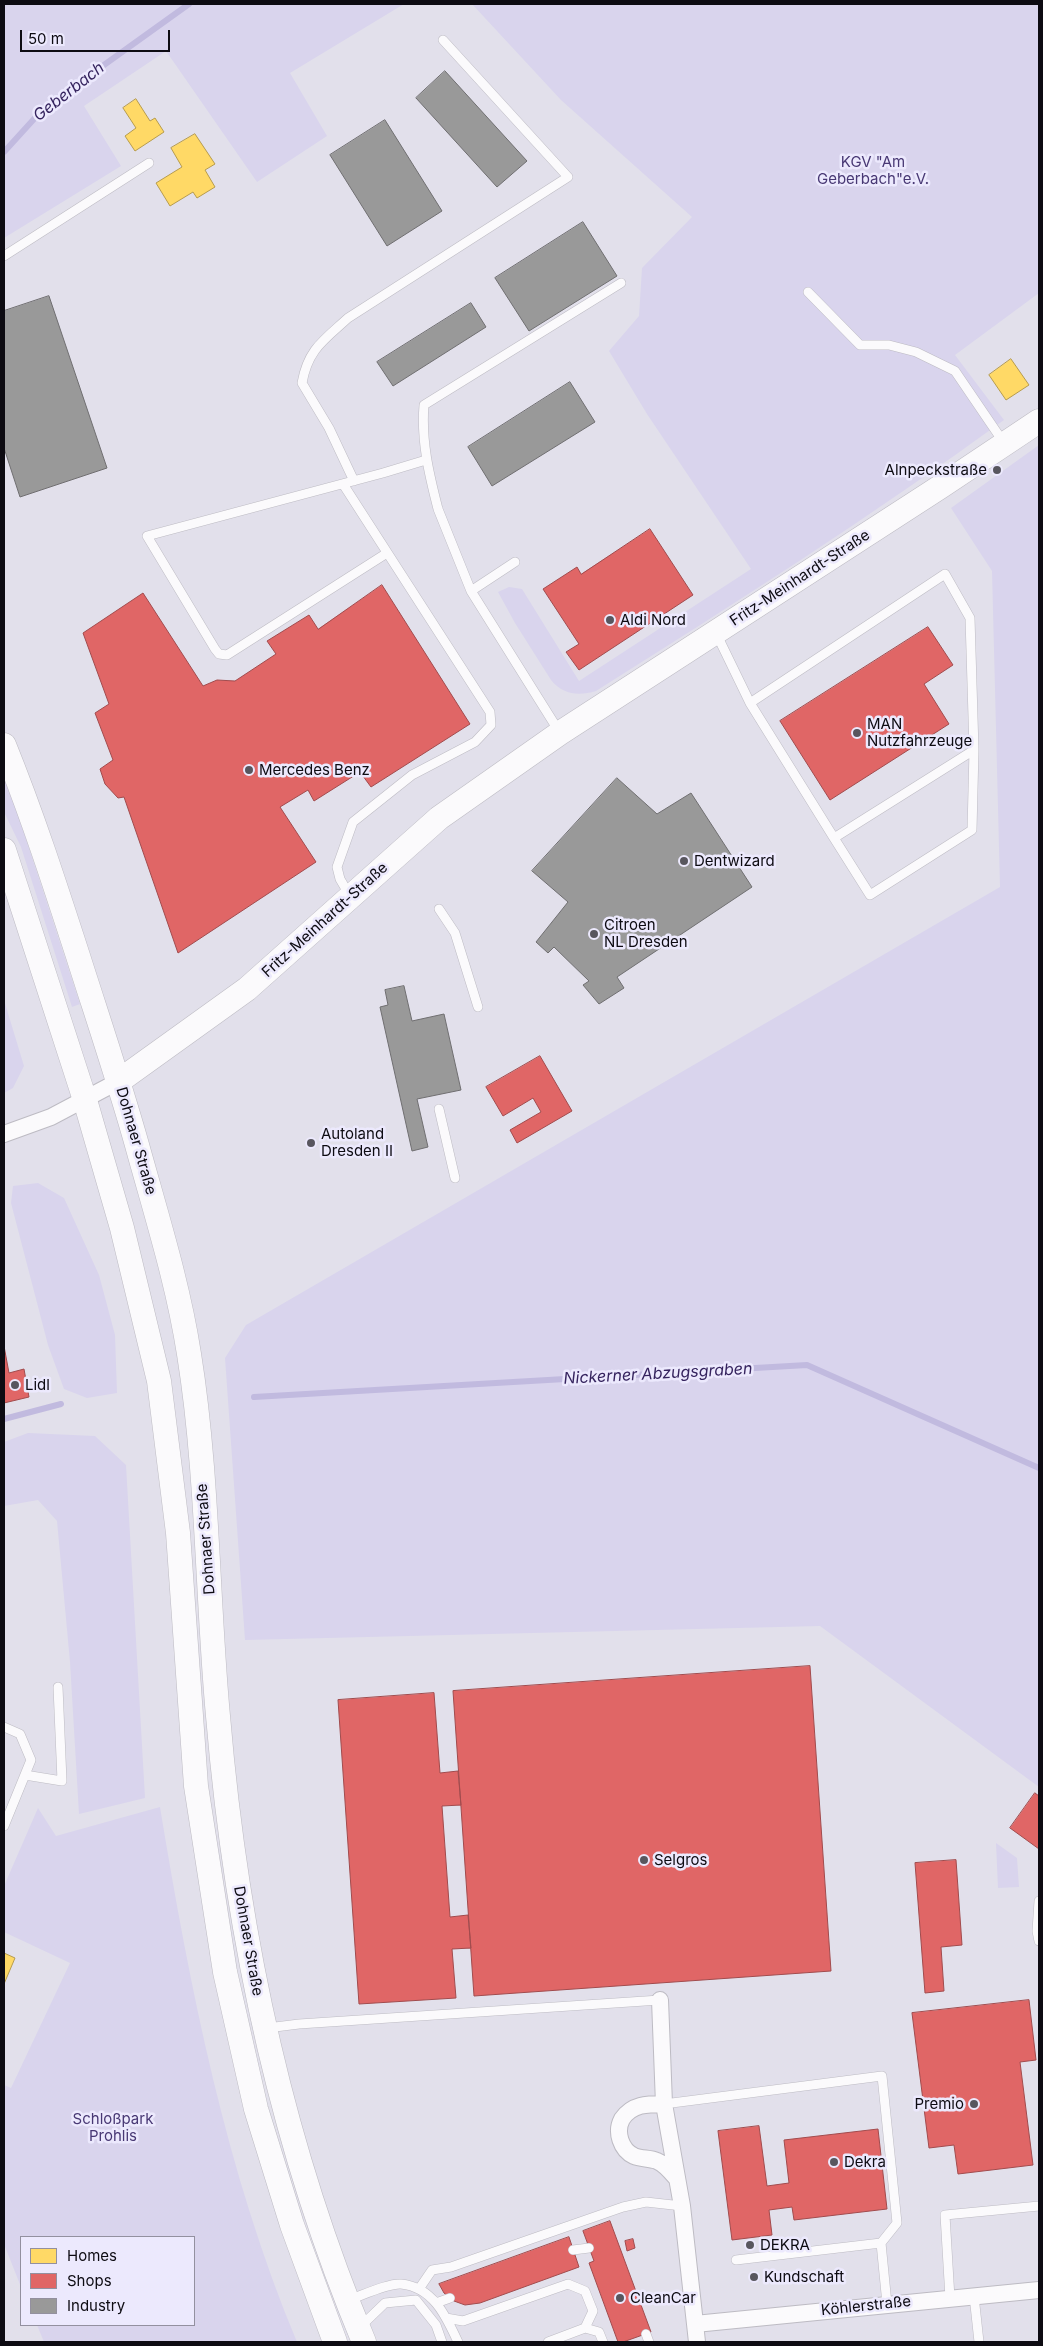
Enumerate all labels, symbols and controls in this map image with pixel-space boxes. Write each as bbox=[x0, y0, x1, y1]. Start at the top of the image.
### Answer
scale bar bbox=[22, 20, 172, 52]
text: 50 m bbox=[28, 29, 64, 48]
water label: Geberbach bbox=[30, 58, 108, 126]
park label: KGV "Am Geberbach"e.V. bbox=[817, 153, 929, 188]
place label: Alnpeckstraße bbox=[885, 461, 987, 479]
marker: Alnpeckstraße bbox=[991, 464, 1003, 476]
street label: Fritz-Meinhardt-Straße bbox=[727, 526, 873, 630]
place label: Aldi Nord bbox=[620, 611, 686, 629]
marker: Aldi Nord bbox=[604, 614, 616, 626]
place label: MAN Nutzfahrzeuge bbox=[867, 715, 972, 750]
marker: MAN Nutzfahrzeuge bbox=[851, 727, 863, 739]
place label: Mercedes Benz bbox=[259, 761, 370, 779]
marker: Mercedes Benz bbox=[243, 764, 255, 776]
place label: Dentwizard bbox=[694, 852, 775, 870]
marker: Dentwizard bbox=[678, 855, 690, 867]
street label: Fritz-Meinhardt-Straße bbox=[258, 859, 392, 981]
place label: Citroen NL Dresden bbox=[604, 916, 688, 951]
marker: Citroen NL Dresden bbox=[588, 928, 600, 940]
street label: Dohnaer Straße bbox=[112, 1085, 160, 1197]
place label: Autoland Dresden II bbox=[321, 1125, 393, 1160]
marker: Autoland Dresden II bbox=[305, 1137, 317, 1149]
water label: Nickerner Abzugsgraben bbox=[563, 1359, 753, 1389]
place label: Lidl bbox=[25, 1376, 50, 1394]
marker: Lidl bbox=[9, 1379, 21, 1391]
street label: Dohnaer Straße bbox=[193, 1483, 219, 1595]
place label: Selgros bbox=[654, 1851, 708, 1869]
marker: Selgros bbox=[638, 1854, 650, 1866]
street label: Dohnaer Straße bbox=[229, 1885, 267, 1997]
place label: Premio bbox=[915, 2095, 964, 2113]
marker: Premio bbox=[968, 2098, 980, 2110]
park label: Schloßpark Prohlis bbox=[73, 2110, 153, 2145]
place label: Dekra bbox=[844, 2153, 886, 2171]
marker: Dekra bbox=[828, 2156, 840, 2168]
legend bbox=[20, 2236, 195, 2326]
place label: DEKRA bbox=[760, 2236, 810, 2254]
marker: DEKRA bbox=[744, 2239, 756, 2251]
text: Homes bbox=[67, 2246, 117, 2265]
place label: Kundschaft bbox=[764, 2268, 844, 2286]
text: Shops bbox=[67, 2271, 112, 2290]
marker: Kundschaft bbox=[748, 2271, 760, 2283]
place label: CleanCar bbox=[630, 2289, 696, 2307]
marker: CleanCar bbox=[614, 2292, 626, 2304]
street label: Köhlerstraße bbox=[820, 2292, 912, 2320]
text: Industry bbox=[67, 2296, 125, 2315]

